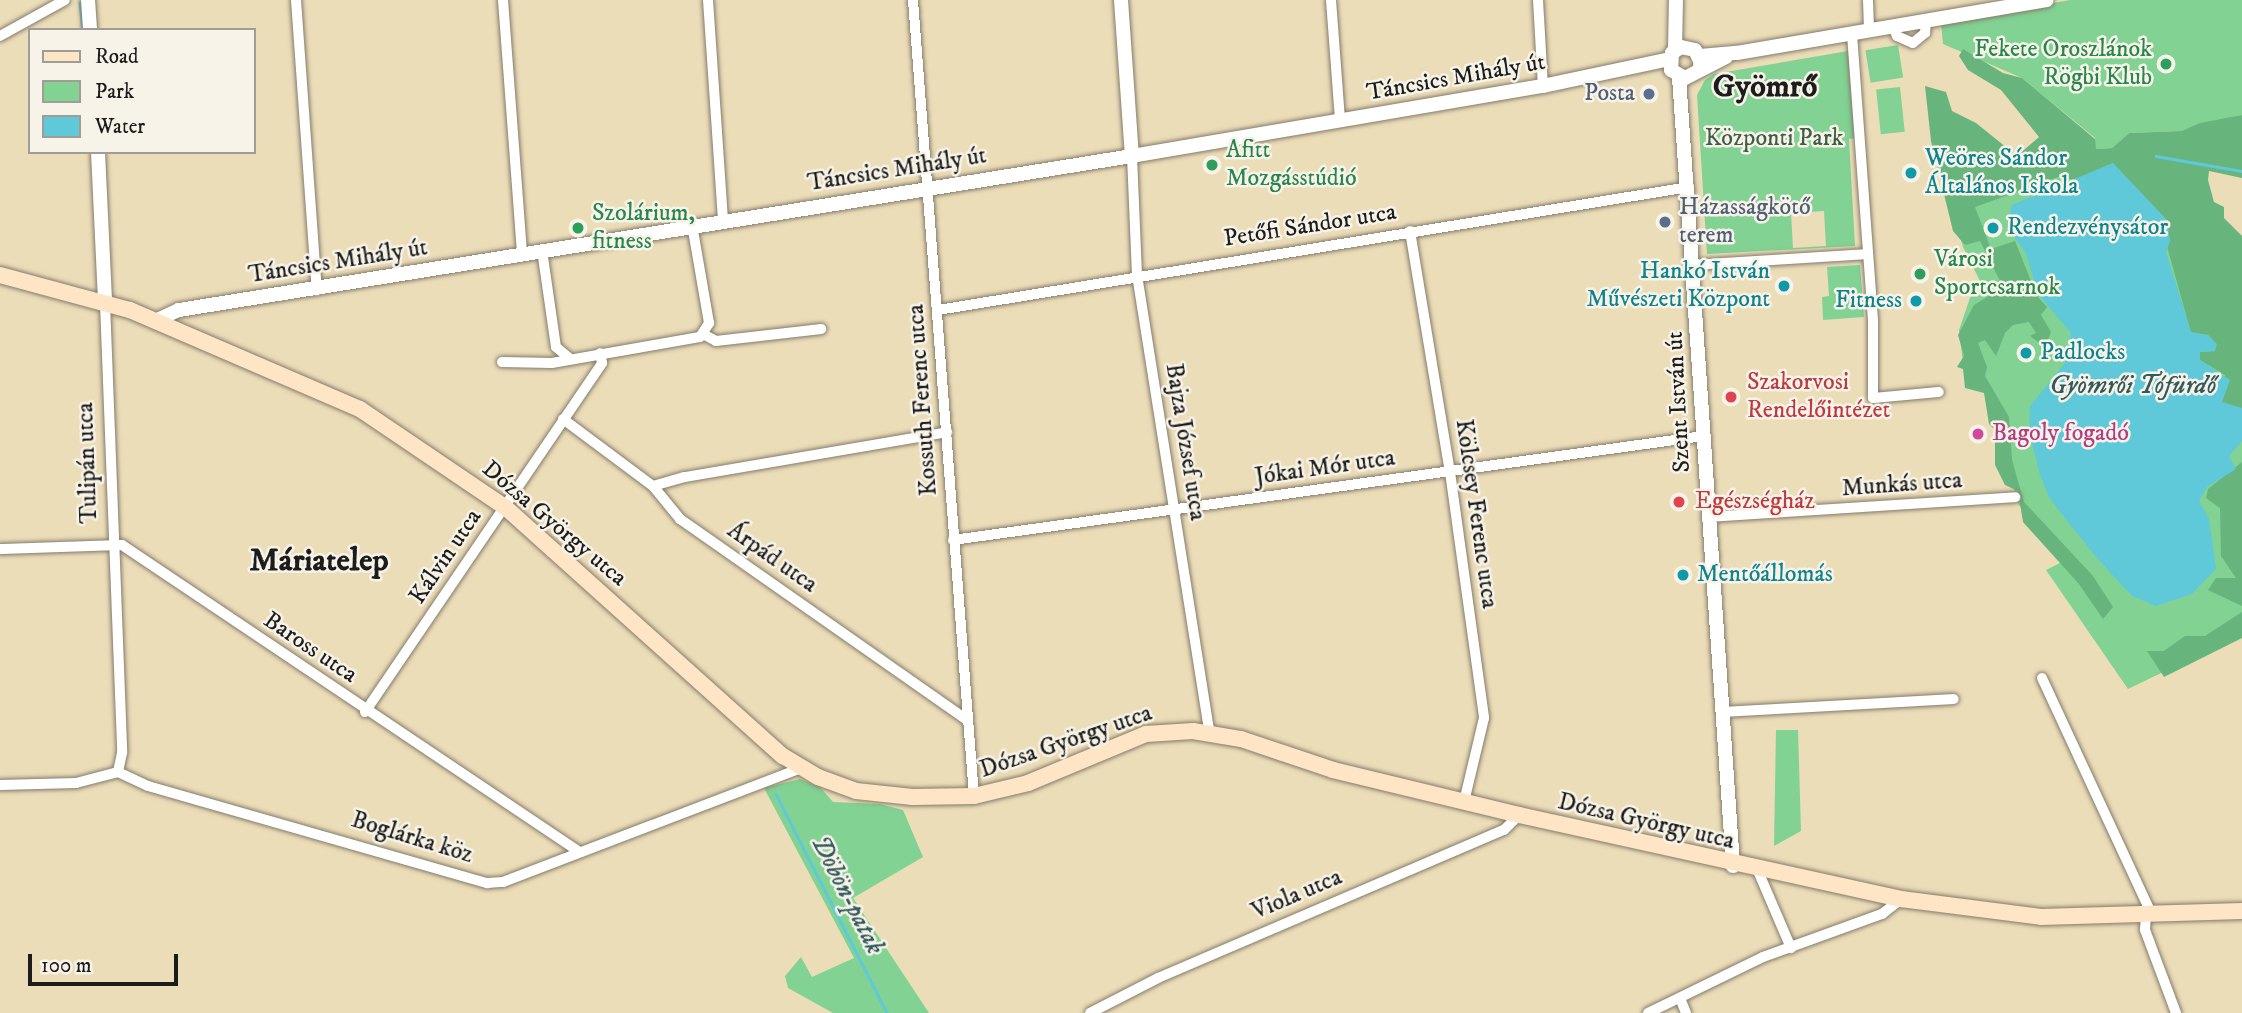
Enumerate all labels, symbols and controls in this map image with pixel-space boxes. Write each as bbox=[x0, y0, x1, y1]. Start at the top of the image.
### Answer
legend bbox=[28, 28, 256, 154]
place label: Fekete Oroszlánok Rögbi Klub bbox=[1974, 36, 2152, 92]
text: Road bbox=[95, 44, 139, 70]
street label: Táncsics Mihály út bbox=[1365, 48, 1547, 108]
marker: Fekete Oroszlánok Rögbi Klub bbox=[2158, 56, 2174, 72]
district label: Gyömrő bbox=[1713, 68, 1817, 106]
text: Park bbox=[95, 79, 134, 105]
place label: Posta bbox=[1584, 80, 1635, 108]
marker: Posta bbox=[1641, 86, 1657, 102]
text: Water bbox=[95, 114, 145, 140]
park label: Központi Park bbox=[1705, 125, 1843, 153]
place label: Afitt Mozgásstúdió bbox=[1226, 137, 1357, 193]
street label: Táncsics Mihály út bbox=[805, 142, 989, 198]
place label: Weöres Sándor Általános Iskola bbox=[1925, 145, 2079, 201]
marker: Afitt Mozgásstúdió bbox=[1204, 157, 1220, 173]
marker: Weöres Sándor Általános Iskola bbox=[1903, 165, 1919, 181]
place label: Házasságkötő terem bbox=[1679, 194, 1811, 250]
street label: Petőfi Sándor utca bbox=[1222, 198, 1398, 254]
place label: Szolárium, fitness bbox=[592, 200, 695, 256]
marker: Házasságkötő terem bbox=[1657, 214, 1673, 230]
place label: Rendezvénysátor bbox=[2007, 214, 2168, 242]
marker: Szolárium, fitness bbox=[570, 220, 586, 236]
marker: Rendezvénysátor bbox=[1985, 220, 2001, 236]
street label: Táncsics Mihály út bbox=[246, 234, 430, 290]
place label: Városi Sportcsarnok bbox=[1934, 246, 2060, 302]
place label: Hankó István Művészeti Központ bbox=[1587, 258, 1770, 314]
marker: Városi Sportcsarnok bbox=[1912, 266, 1928, 282]
marker: Hankó István Művészeti Központ bbox=[1776, 278, 1792, 294]
place label: Fitness bbox=[1835, 287, 1902, 315]
marker: Fitness bbox=[1908, 293, 1924, 309]
street label: Kossuth Ferenc utca bbox=[902, 303, 944, 497]
street label: Szent István út bbox=[1661, 331, 1697, 473]
place label: Padlocks bbox=[2040, 339, 2125, 367]
marker: Padlocks bbox=[2018, 345, 2034, 361]
street label: Bajza József utca bbox=[1158, 361, 1212, 523]
place label: Szakorvosi Rendelőintézet bbox=[1747, 369, 1890, 425]
water label: Gyömrői Tófürdő bbox=[2049, 370, 2217, 402]
marker: Szakorvosi Rendelőintézet bbox=[1721, 387, 1741, 407]
street label: Tulipán utca bbox=[71, 402, 105, 524]
street label: Kölcsey Ferenc utca bbox=[1448, 418, 1504, 610]
place label: Bagoly fogadó bbox=[1992, 420, 2129, 448]
marker: Bagoly fogadó bbox=[1970, 426, 1986, 442]
street label: Jókai Mór utca bbox=[1253, 444, 1397, 492]
street label: Dózsa György utca bbox=[476, 455, 632, 593]
street label: Munkás utca bbox=[1841, 466, 1963, 504]
place label: Egészségház bbox=[1695, 488, 1815, 516]
marker: Egészségház bbox=[1669, 492, 1689, 512]
street label: Kálvin utca bbox=[404, 504, 488, 610]
street label: Árpád utca bbox=[721, 517, 823, 599]
district label: Máriatelep bbox=[250, 542, 388, 580]
place label: Mentőállomás bbox=[1697, 561, 1833, 589]
marker: Mentőállomás bbox=[1675, 567, 1691, 583]
street label: Baross utca bbox=[258, 606, 362, 690]
street label: Dózsa György utca bbox=[976, 699, 1156, 785]
street label: Dózsa György utca bbox=[1555, 788, 1737, 856]
street label: Boglárka köz bbox=[348, 806, 476, 870]
water label: Döbön-patak bbox=[804, 830, 890, 960]
street label: Viola utca bbox=[1248, 863, 1346, 927]
scale bar bbox=[32, 940, 182, 984]
text: 100 m bbox=[41, 953, 92, 979]

